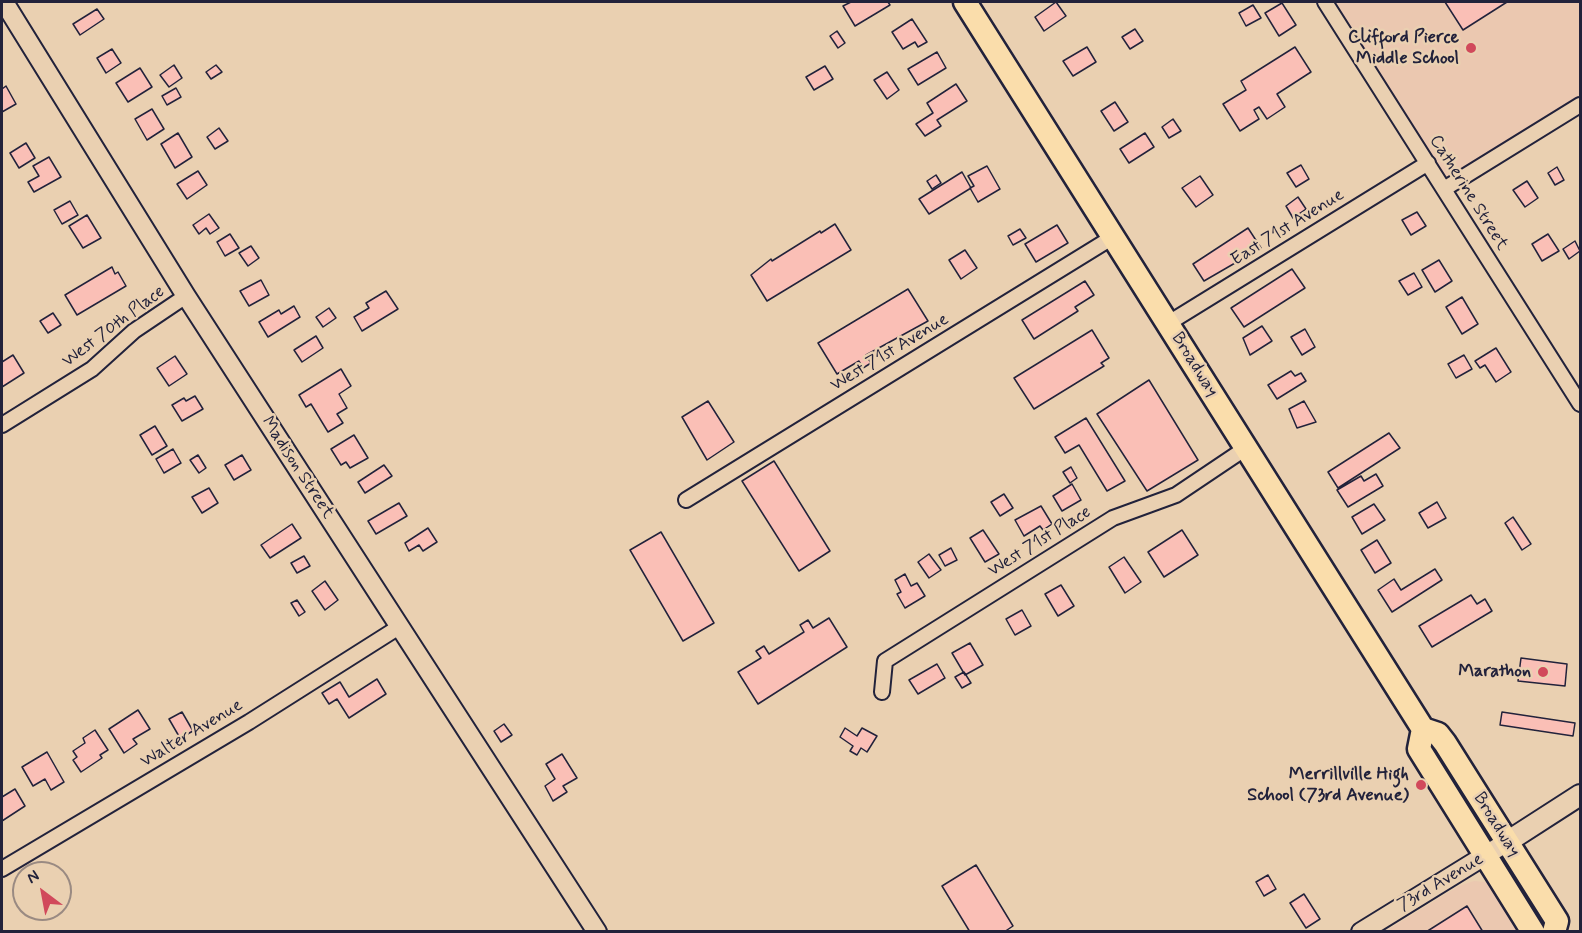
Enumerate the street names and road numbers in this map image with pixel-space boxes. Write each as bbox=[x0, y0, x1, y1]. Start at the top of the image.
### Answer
street label: Catherine Street bbox=[1424, 131, 1512, 255]
street label: East 71st Avenue bbox=[1228, 185, 1348, 271]
street label: West 70th Place bbox=[59, 281, 169, 373]
street label: West 71st Avenue bbox=[827, 309, 953, 397]
street label: Broadway bbox=[1166, 329, 1222, 401]
street label: Madison Street bbox=[256, 413, 338, 523]
street label: West 71st Place bbox=[985, 502, 1095, 582]
street label: Walter Avenue bbox=[137, 695, 247, 773]
street label: Broadway bbox=[1468, 789, 1524, 861]
street label: 73rd Avenue bbox=[1394, 849, 1488, 917]

